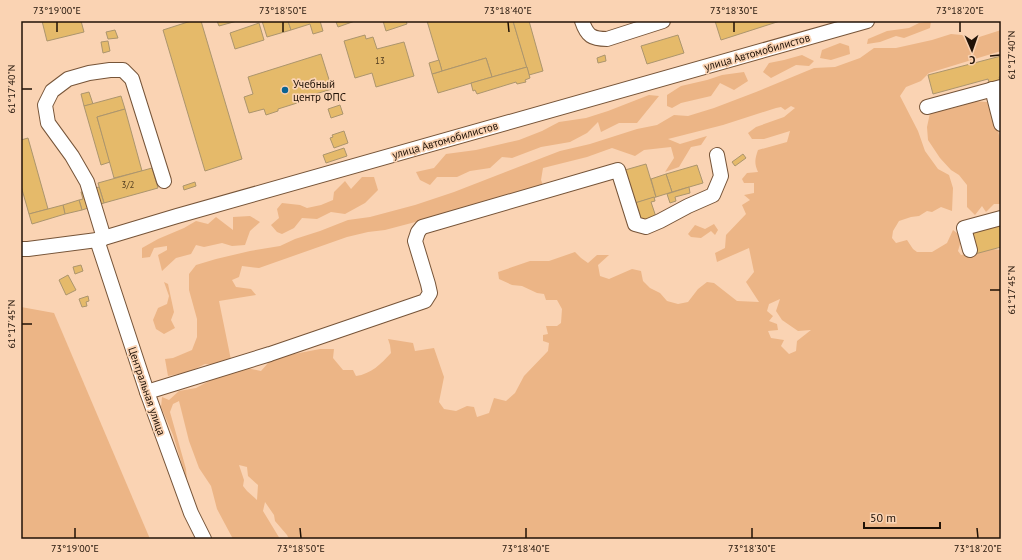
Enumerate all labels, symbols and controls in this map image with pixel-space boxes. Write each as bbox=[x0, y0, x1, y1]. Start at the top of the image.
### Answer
text: 73°19'00"E bbox=[33, 4, 81, 17]
text: 73°18'50"E bbox=[259, 4, 307, 17]
text: 73°18'40"E bbox=[484, 4, 532, 17]
text: 73°18'30"E bbox=[710, 4, 758, 17]
text: 73°18'20"E bbox=[936, 4, 984, 17]
street label: улица Автомобилистов bbox=[702, 30, 812, 74]
north arrow bbox=[952, 30, 992, 70]
text: 61°17'40"N bbox=[1005, 30, 1018, 80]
text: С bbox=[969, 53, 976, 67]
house number: 13 bbox=[375, 55, 385, 66]
text: 61°17'40"N bbox=[5, 64, 18, 114]
place label: Учебный центр ФПС bbox=[293, 77, 346, 104]
marker: Учебный центр ФПС bbox=[280, 85, 290, 95]
street label: улица Автомобилистов bbox=[390, 118, 500, 162]
house number: 3/2 bbox=[122, 179, 135, 190]
text: 61°17'45"N bbox=[1005, 265, 1018, 315]
text: 61°17'45"N bbox=[5, 299, 18, 349]
street label: Центральная улица bbox=[125, 345, 169, 437]
scale bar bbox=[864, 504, 940, 530]
text: 50 m bbox=[870, 510, 896, 525]
text: 73°19'00"E bbox=[51, 542, 99, 555]
text: 73°18'50"E bbox=[277, 542, 325, 555]
text: 73°18'40"E bbox=[502, 542, 550, 555]
text: 73°18'30"E bbox=[728, 542, 776, 555]
text: 73°18'20"E bbox=[954, 542, 1002, 555]

